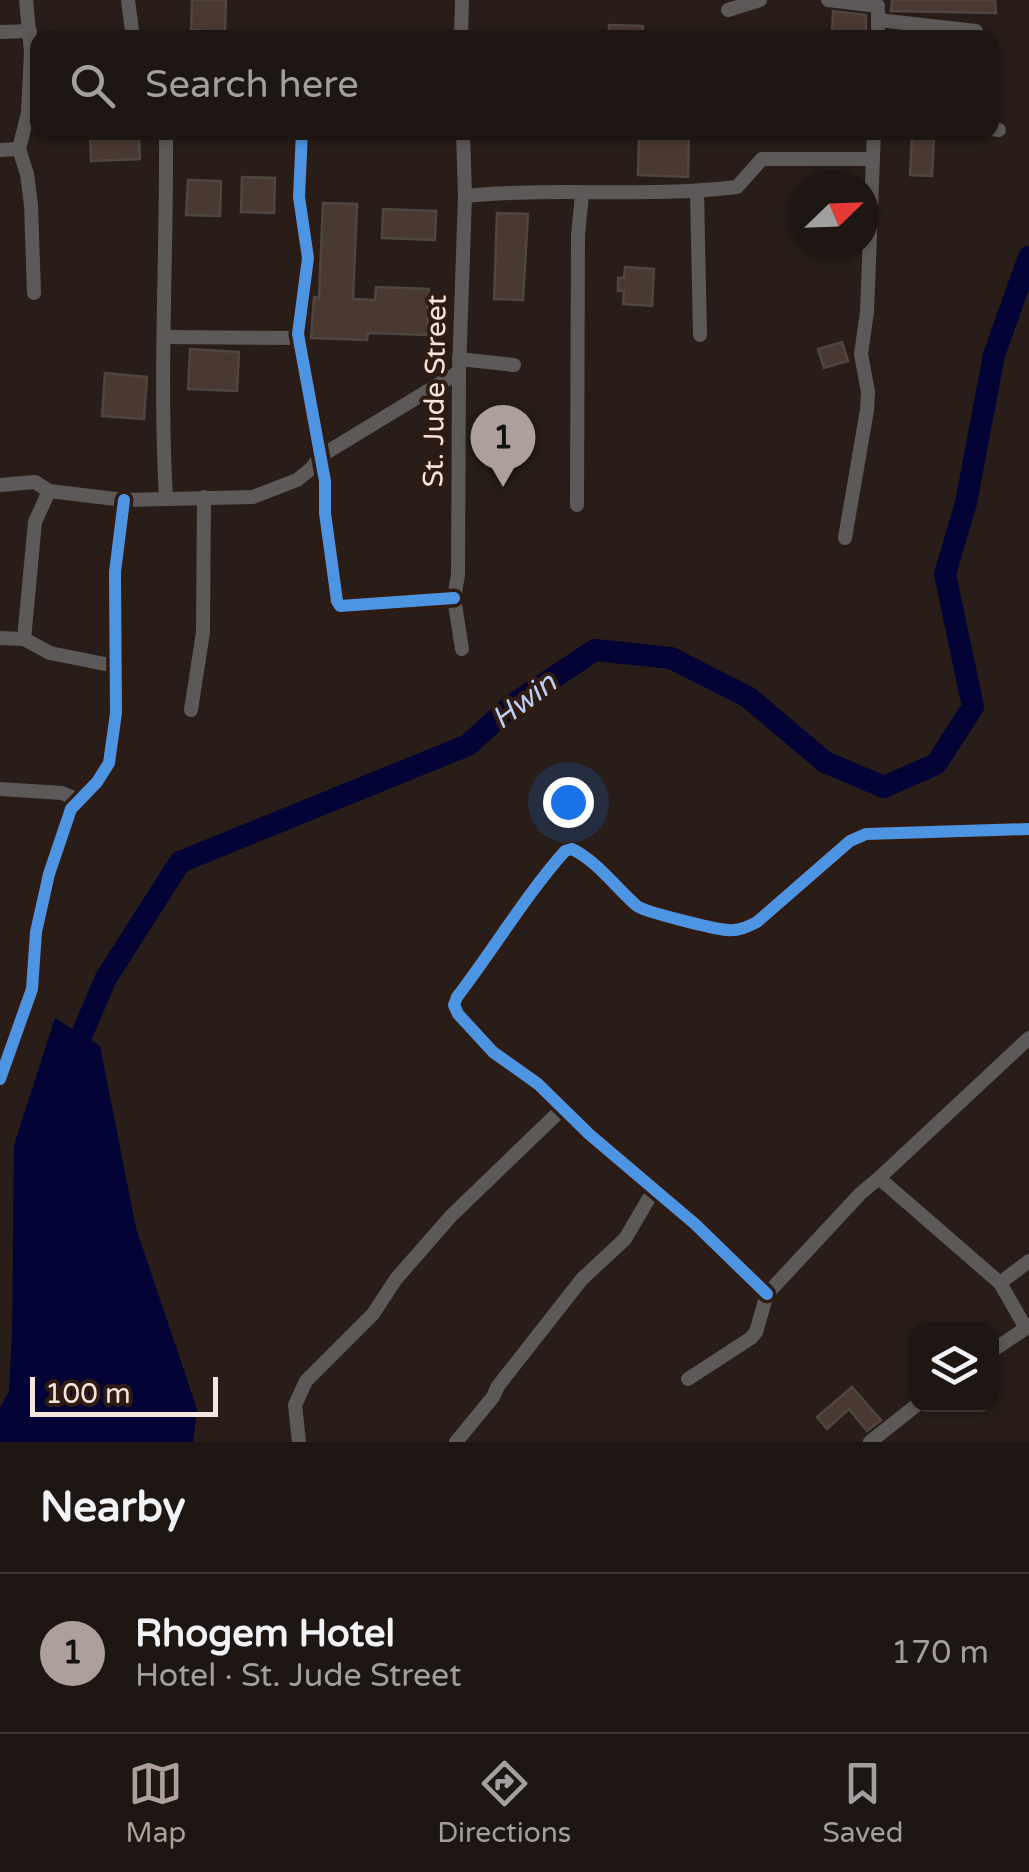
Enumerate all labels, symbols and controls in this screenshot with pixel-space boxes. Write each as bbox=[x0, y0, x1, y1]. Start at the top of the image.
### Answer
search box bbox=[30, 30, 999, 140]
icon: search bbox=[65, 58, 120, 113]
text: Search here bbox=[145, 62, 359, 108]
north arrow bbox=[789, 170, 879, 260]
street label: St. Jude Street bbox=[416, 294, 454, 488]
pin: 1 bbox=[470, 404, 536, 487]
water label: Hwin bbox=[484, 664, 564, 737]
your location bbox=[543, 777, 594, 828]
map controls bbox=[909, 1322, 999, 1412]
button: layers bbox=[909, 1322, 999, 1412]
scale bar bbox=[30, 1372, 218, 1416]
text: 100 m bbox=[45, 1377, 131, 1411]
text: Nearby bbox=[40, 1482, 185, 1533]
text: Rhogem Hotel bbox=[135, 1611, 395, 1657]
text: 1 bbox=[62, 1634, 83, 1672]
text: 170 m bbox=[891, 1634, 989, 1672]
text: Hotel · St. Jude Street bbox=[135, 1657, 461, 1695]
tab: Map bbox=[126, 1756, 186, 1850]
tab: Directions bbox=[437, 1756, 571, 1850]
tab: Saved bbox=[822, 1756, 903, 1850]

